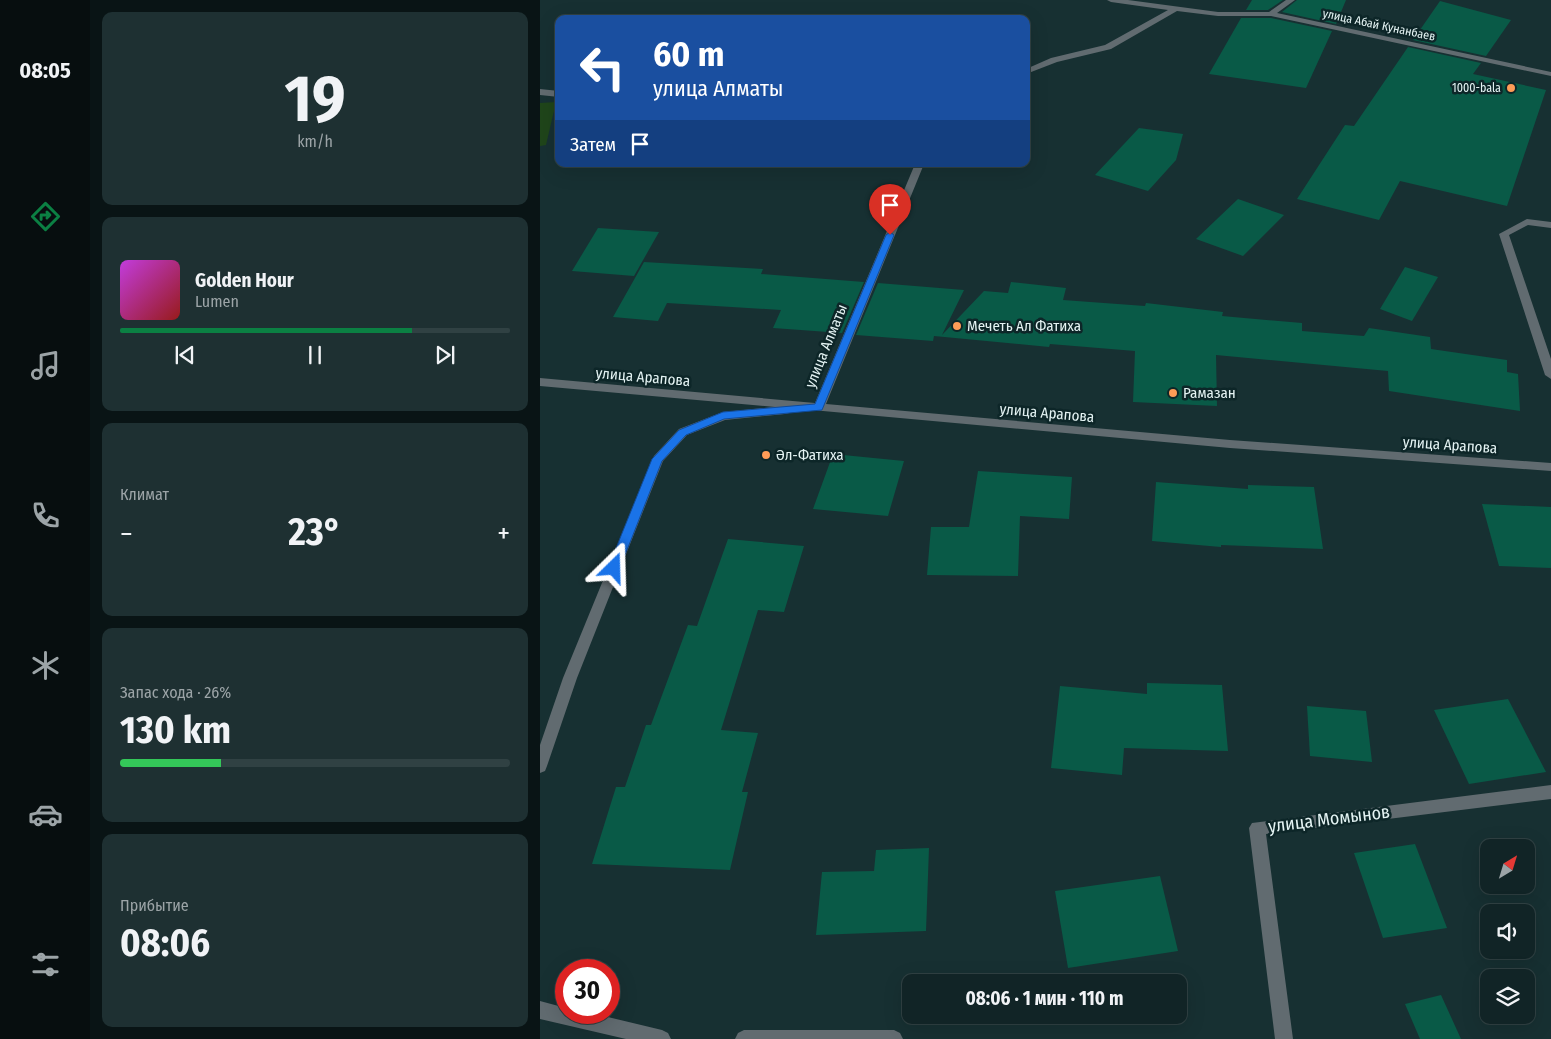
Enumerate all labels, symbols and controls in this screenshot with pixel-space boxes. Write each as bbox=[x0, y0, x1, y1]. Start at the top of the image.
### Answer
street label: улица Абай Кунанбаев bbox=[1321, 6, 1437, 44]
text: 60 m bbox=[653, 33, 724, 75]
icon: left bbox=[570, 35, 635, 100]
text: 08:05 bbox=[19, 57, 71, 84]
text: 19 bbox=[284, 60, 346, 138]
text: улица Алматы bbox=[653, 75, 783, 102]
place label: 1000-bala bbox=[1452, 81, 1501, 95]
marker: 1000-bala bbox=[1505, 82, 1517, 94]
icon: arrive bbox=[626, 130, 654, 158]
text: km/h bbox=[297, 132, 333, 151]
text: Затем bbox=[570, 133, 616, 156]
pin bbox=[869, 184, 911, 235]
icon: arrive bbox=[876, 191, 904, 219]
icon: directions bbox=[28, 199, 63, 234]
text: Golden Hour bbox=[195, 269, 294, 292]
text: Lumen bbox=[195, 292, 239, 311]
street label: улица Алматы bbox=[801, 301, 851, 391]
place label: Мечеть Ал Фатиха bbox=[967, 317, 1081, 335]
marker: Мечеть Ал Фатиха bbox=[951, 320, 963, 332]
icon: previous bbox=[171, 341, 199, 369]
icon: pause bbox=[301, 341, 329, 369]
icon: next bbox=[431, 341, 459, 369]
icon: music bbox=[28, 348, 63, 383]
street label: улица Арапова bbox=[595, 364, 691, 390]
place label: Рамазан bbox=[1183, 384, 1236, 402]
marker: Рамазан bbox=[1167, 387, 1179, 399]
street label: улица Арапова bbox=[999, 400, 1095, 426]
street label: улица Арапова bbox=[1402, 433, 1498, 457]
place label: Әл-Фатиха bbox=[776, 446, 844, 464]
marker: Әл-Фатиха bbox=[760, 449, 772, 461]
text: Климат bbox=[120, 485, 169, 504]
icon: phone bbox=[28, 498, 63, 533]
text: 23° bbox=[288, 509, 342, 555]
text: − bbox=[120, 517, 133, 550]
text: + bbox=[497, 517, 510, 550]
position arrow bbox=[587, 541, 639, 593]
icon: climate bbox=[28, 648, 63, 683]
text: Запас хода · 26% bbox=[120, 683, 231, 702]
text: 130 km bbox=[120, 707, 231, 753]
icon: car bbox=[28, 797, 63, 832]
street label: улица Момынов bbox=[1267, 801, 1391, 837]
north arrow bbox=[1480, 839, 1535, 894]
map controls bbox=[1480, 839, 1535, 1024]
text: Прибытие bbox=[120, 896, 189, 915]
button: sound bbox=[1480, 904, 1535, 959]
text: 08:06 bbox=[120, 920, 210, 966]
icon: filters bbox=[28, 947, 63, 982]
speed limit sign: 30 bbox=[555, 959, 620, 1024]
button: layers bbox=[1480, 969, 1535, 1024]
text: 08:06 · 1 мин · 110 m bbox=[965, 987, 1124, 1010]

